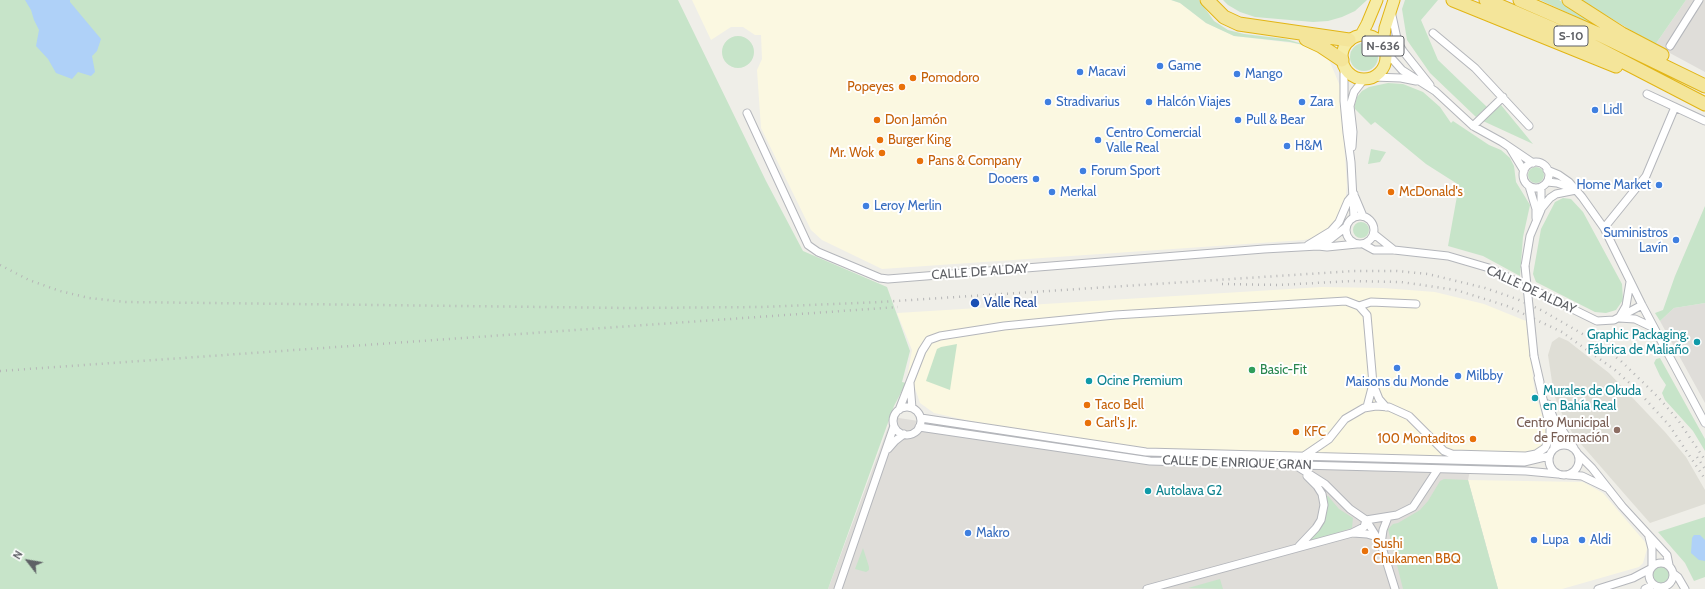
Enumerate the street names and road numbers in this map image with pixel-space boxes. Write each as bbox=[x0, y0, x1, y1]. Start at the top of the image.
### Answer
road number: S-10 bbox=[1554, 26, 1588, 46]
road number: N-636 bbox=[1362, 36, 1404, 56]
street label: CALLE DE ALDAY bbox=[931, 261, 1029, 283]
street label: CALLE DE ALDAY bbox=[1484, 262, 1578, 318]
street label: CALLE DE ENRIQUE GRAN bbox=[1162, 453, 1312, 473]

